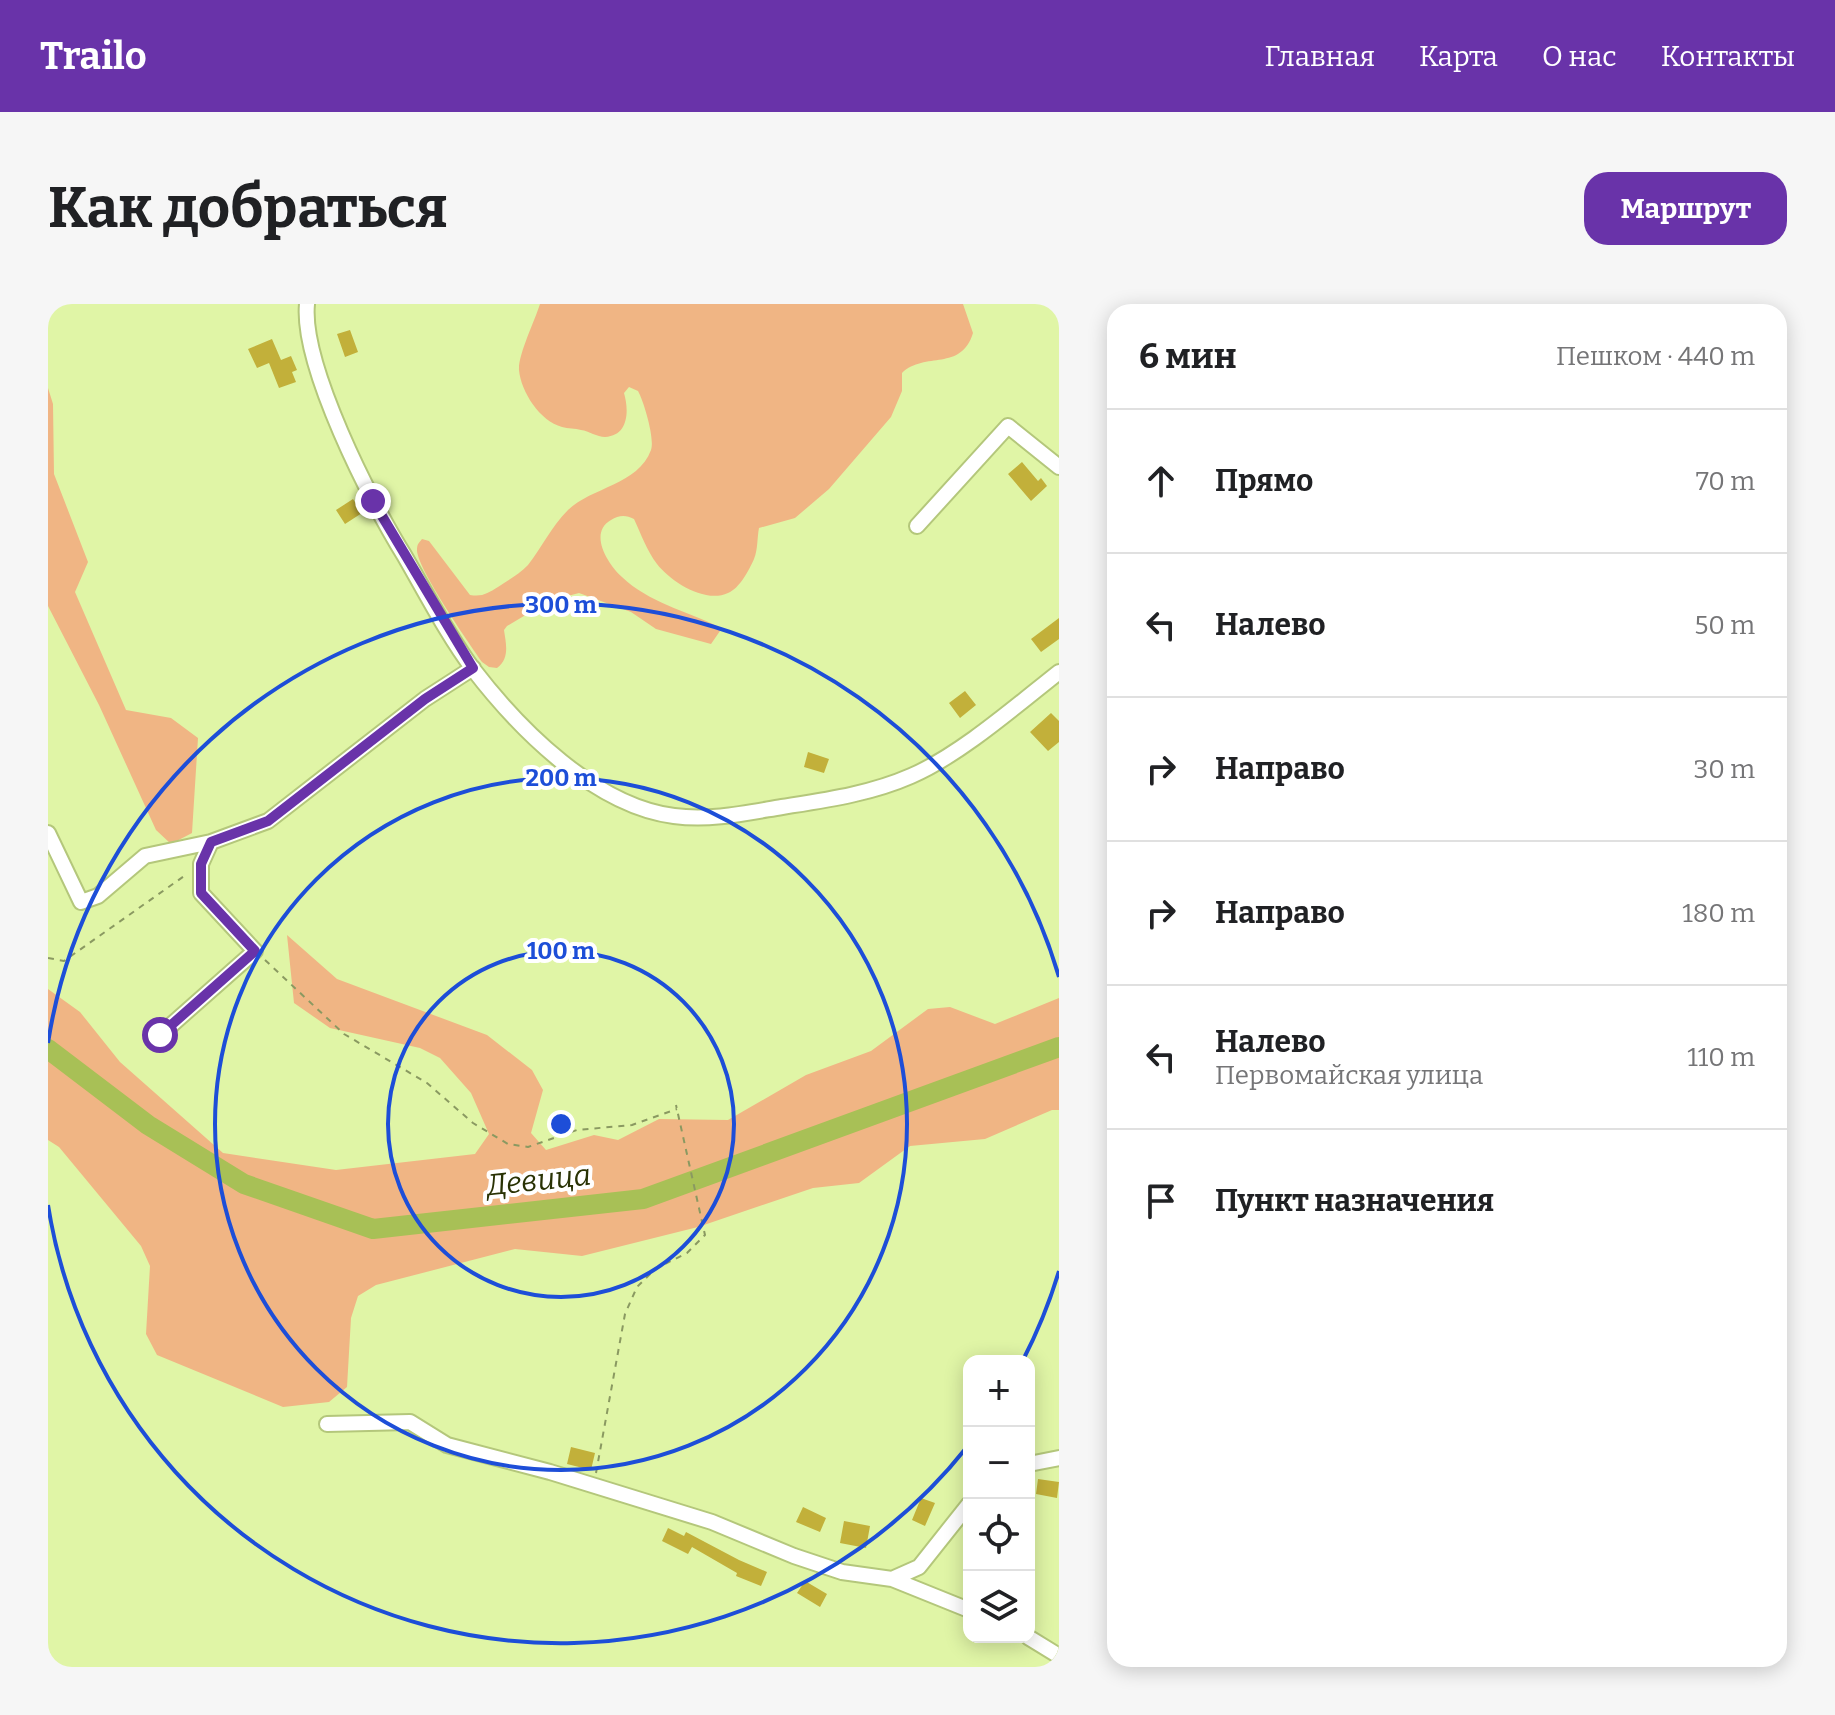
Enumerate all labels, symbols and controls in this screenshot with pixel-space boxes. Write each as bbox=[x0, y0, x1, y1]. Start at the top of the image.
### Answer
text: Trailo bbox=[40, 33, 147, 79]
text: Главная bbox=[1265, 40, 1375, 73]
text: Карта bbox=[1419, 40, 1498, 73]
text: О нас bbox=[1542, 40, 1617, 73]
text: Контакты bbox=[1661, 40, 1795, 73]
button: Маршрут bbox=[1584, 172, 1787, 245]
text: Как добраться bbox=[48, 175, 448, 242]
text: 6 мин bbox=[1139, 336, 1236, 377]
text: Пешком · 440 m bbox=[1556, 341, 1755, 372]
icon: ahead bbox=[1139, 459, 1183, 503]
text: Прямо bbox=[1215, 463, 1313, 499]
text: 70 m bbox=[1696, 466, 1755, 497]
route end bbox=[355, 483, 391, 519]
text: 300 m bbox=[525, 591, 597, 619]
icon: left bbox=[1139, 603, 1183, 647]
text: Налево bbox=[1215, 607, 1326, 643]
text: 50 m bbox=[1694, 610, 1755, 641]
icon: right bbox=[1139, 747, 1183, 791]
text: Направо bbox=[1215, 751, 1345, 787]
text: 30 m bbox=[1694, 754, 1755, 785]
text: 200 m bbox=[525, 764, 597, 792]
icon: right bbox=[1139, 891, 1183, 935]
text: Направо bbox=[1215, 895, 1345, 931]
text: 180 m bbox=[1682, 898, 1755, 929]
text: 100 m bbox=[527, 937, 595, 965]
route start bbox=[142, 1017, 178, 1053]
text: Налево bbox=[1215, 1024, 1326, 1060]
icon: left bbox=[1139, 1035, 1183, 1079]
text: 110 m bbox=[1687, 1042, 1755, 1073]
text: Первомайская улица bbox=[1215, 1060, 1483, 1091]
centre of rings bbox=[547, 1110, 575, 1138]
water label: Девица bbox=[483, 1157, 593, 1204]
icon: arrive bbox=[1139, 1179, 1183, 1223]
text: Пункт назначения bbox=[1215, 1183, 1494, 1219]
map controls bbox=[963, 1355, 1035, 1643]
button: + bbox=[963, 1355, 1035, 1427]
button: − bbox=[963, 1427, 1035, 1499]
button: locate bbox=[963, 1499, 1035, 1571]
button: layers bbox=[963, 1571, 1035, 1643]

